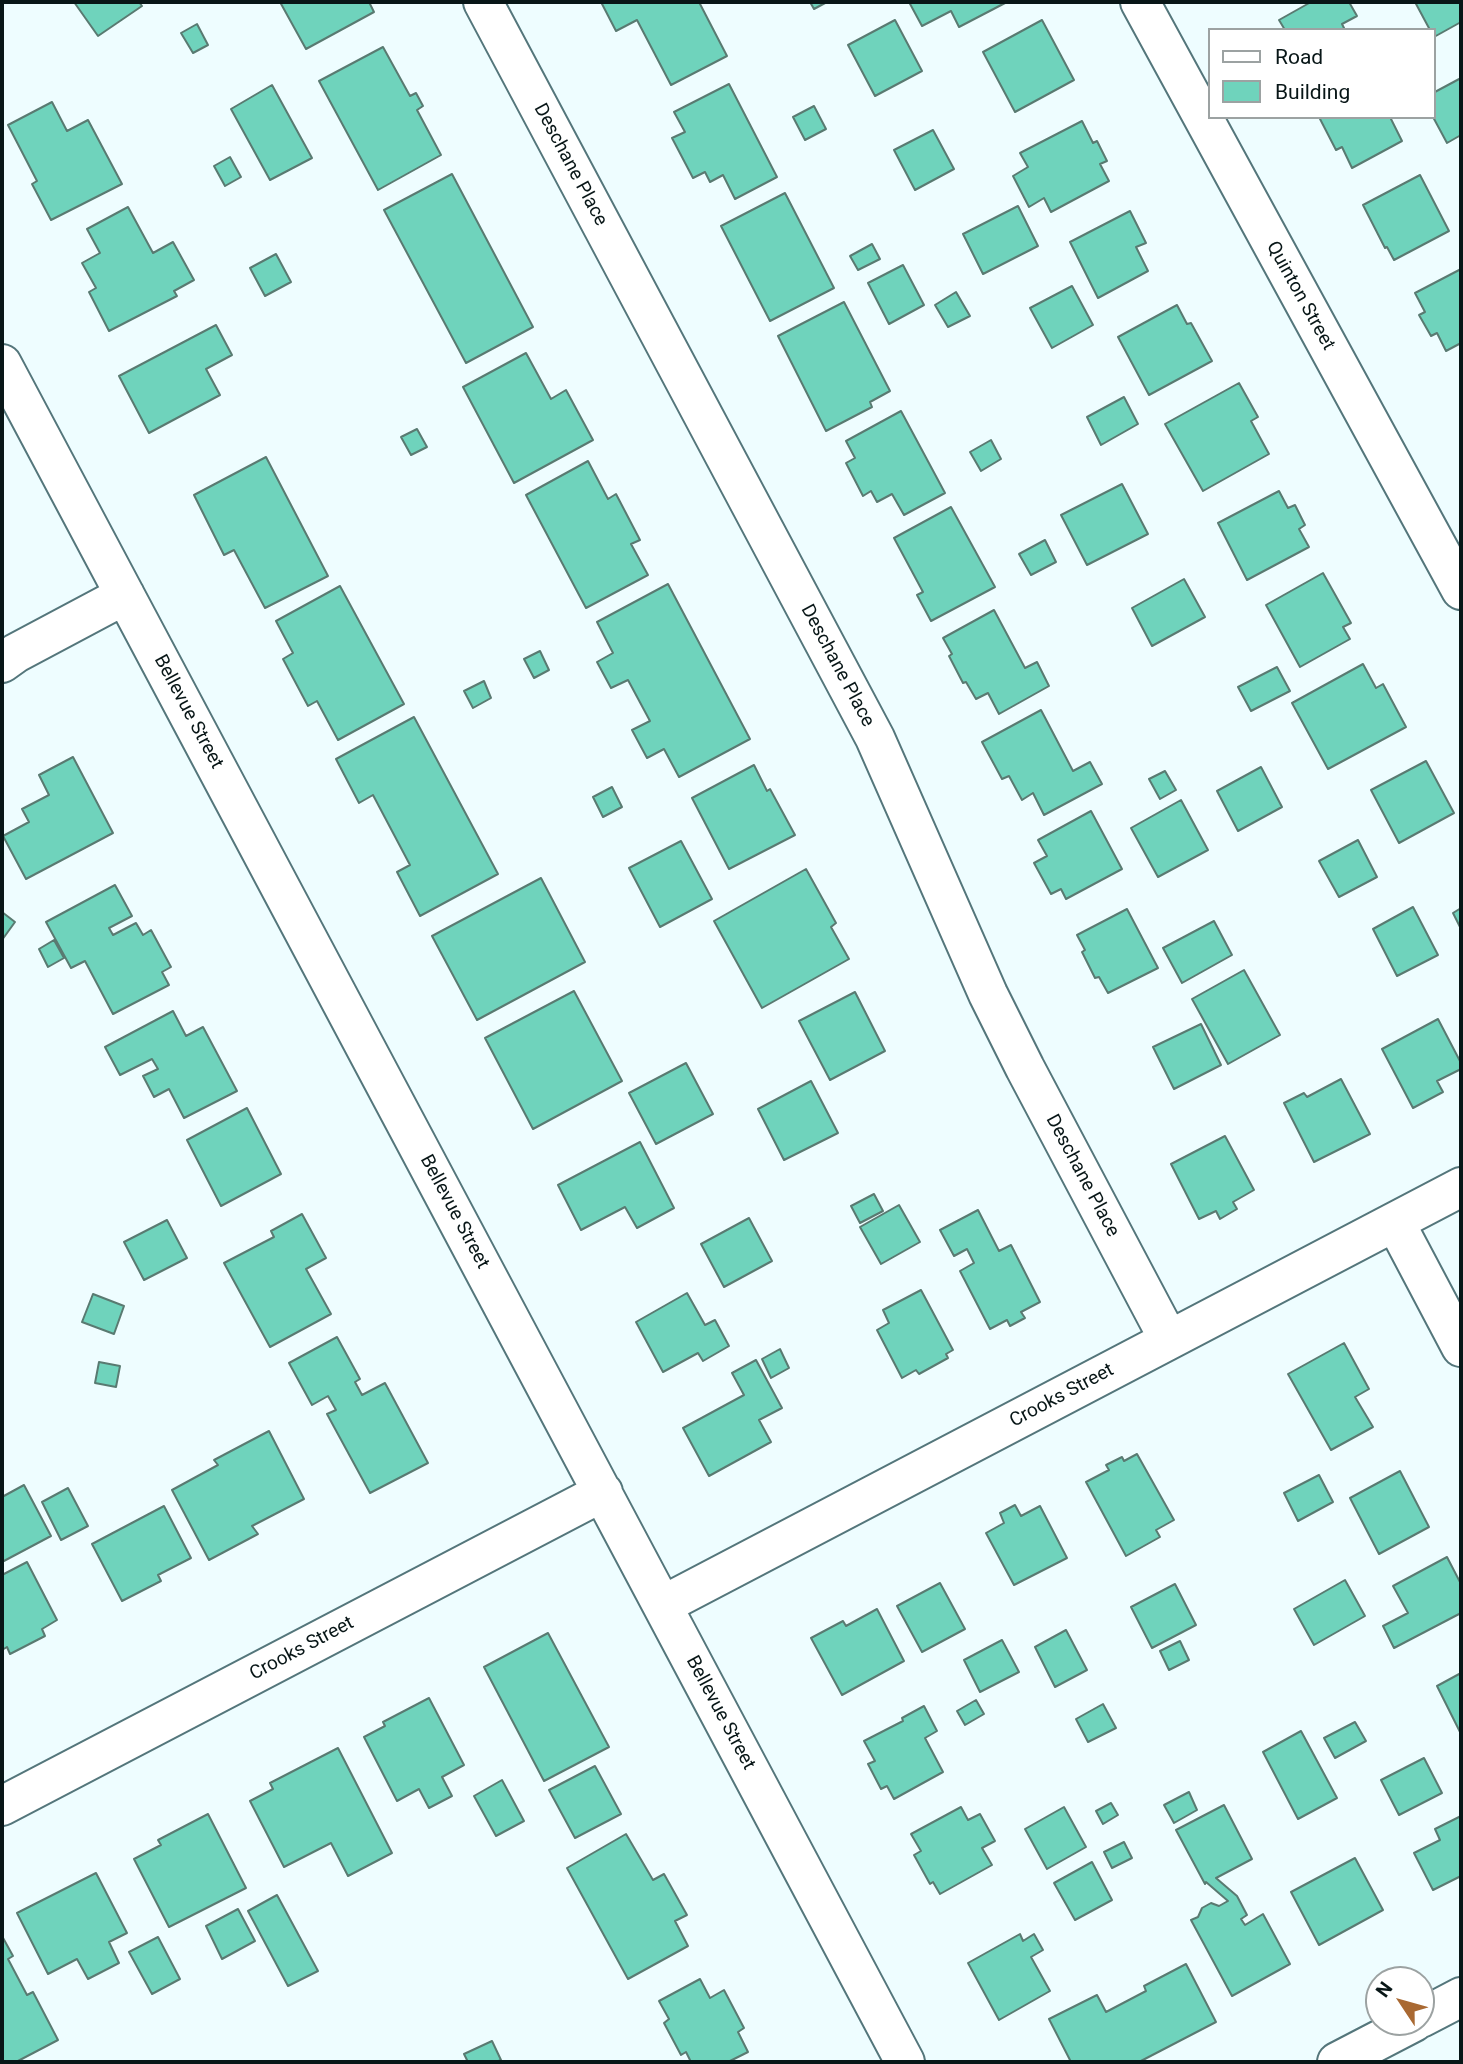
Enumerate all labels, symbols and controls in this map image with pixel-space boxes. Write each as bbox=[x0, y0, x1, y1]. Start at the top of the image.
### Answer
legend bbox=[1208, 28, 1435, 119]
text: Road bbox=[1275, 45, 1323, 69]
text: Building bbox=[1275, 80, 1350, 104]
street label: Deschane Place bbox=[528, 100, 612, 230]
street label: Quinton Street bbox=[1261, 238, 1339, 354]
street label: Deschane Place bbox=[795, 601, 879, 731]
street label: Bellevue Street bbox=[148, 651, 228, 773]
street label: Deschane Place bbox=[1040, 1111, 1124, 1241]
street label: Bellevue Street bbox=[414, 1151, 494, 1273]
street label: Crooks Street bbox=[1006, 1359, 1118, 1433]
street label: Crooks Street bbox=[246, 1612, 358, 1686]
street label: Bellevue Street bbox=[680, 1652, 760, 1774]
north arrow bbox=[1365, 1966, 1435, 2036]
text: N bbox=[1371, 1977, 1397, 2002]

